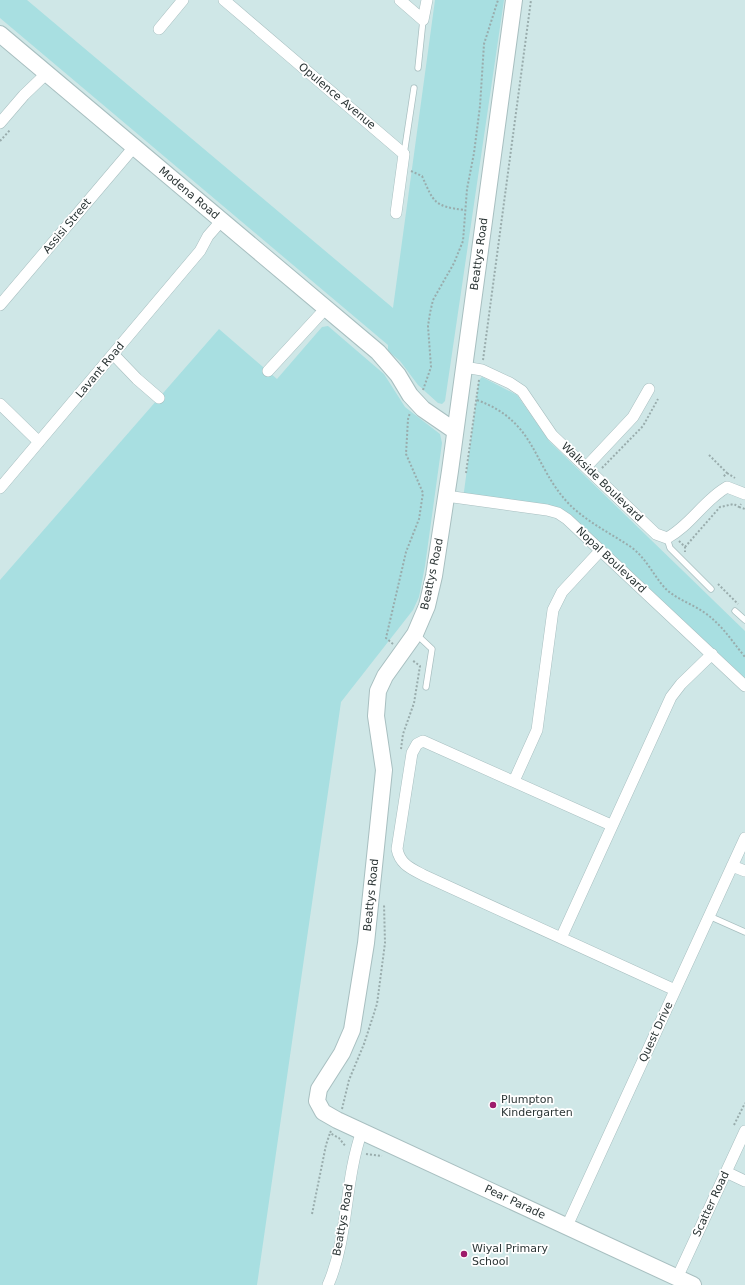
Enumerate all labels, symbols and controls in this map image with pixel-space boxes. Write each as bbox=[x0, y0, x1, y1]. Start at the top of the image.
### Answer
street label: Opulence Avenue bbox=[296, 60, 378, 132]
street label: Modena Road bbox=[156, 164, 222, 222]
street label: Assisi Street bbox=[40, 195, 94, 256]
street label: Beattys Road bbox=[467, 217, 491, 291]
street label: Lavant Road bbox=[73, 340, 127, 400]
street label: Walkside Boulevard bbox=[559, 440, 645, 524]
street label: Nopal Boulevard bbox=[573, 524, 649, 596]
street label: Beattys Road bbox=[418, 537, 446, 611]
street label: Beattys Road bbox=[361, 858, 381, 932]
street label: Quest Drive bbox=[636, 999, 676, 1064]
place label: Plumpton Kindergarten bbox=[501, 1093, 573, 1119]
marker: Plumpton Kindergarten bbox=[488, 1100, 498, 1110]
street label: Scatter Road bbox=[690, 1169, 732, 1239]
street label: Pear Parade bbox=[482, 1182, 548, 1222]
street label: Beattys Road bbox=[330, 1183, 356, 1257]
place label: Wiyal Primary School bbox=[472, 1242, 548, 1268]
marker: Wiyal Primary School bbox=[459, 1249, 469, 1259]

